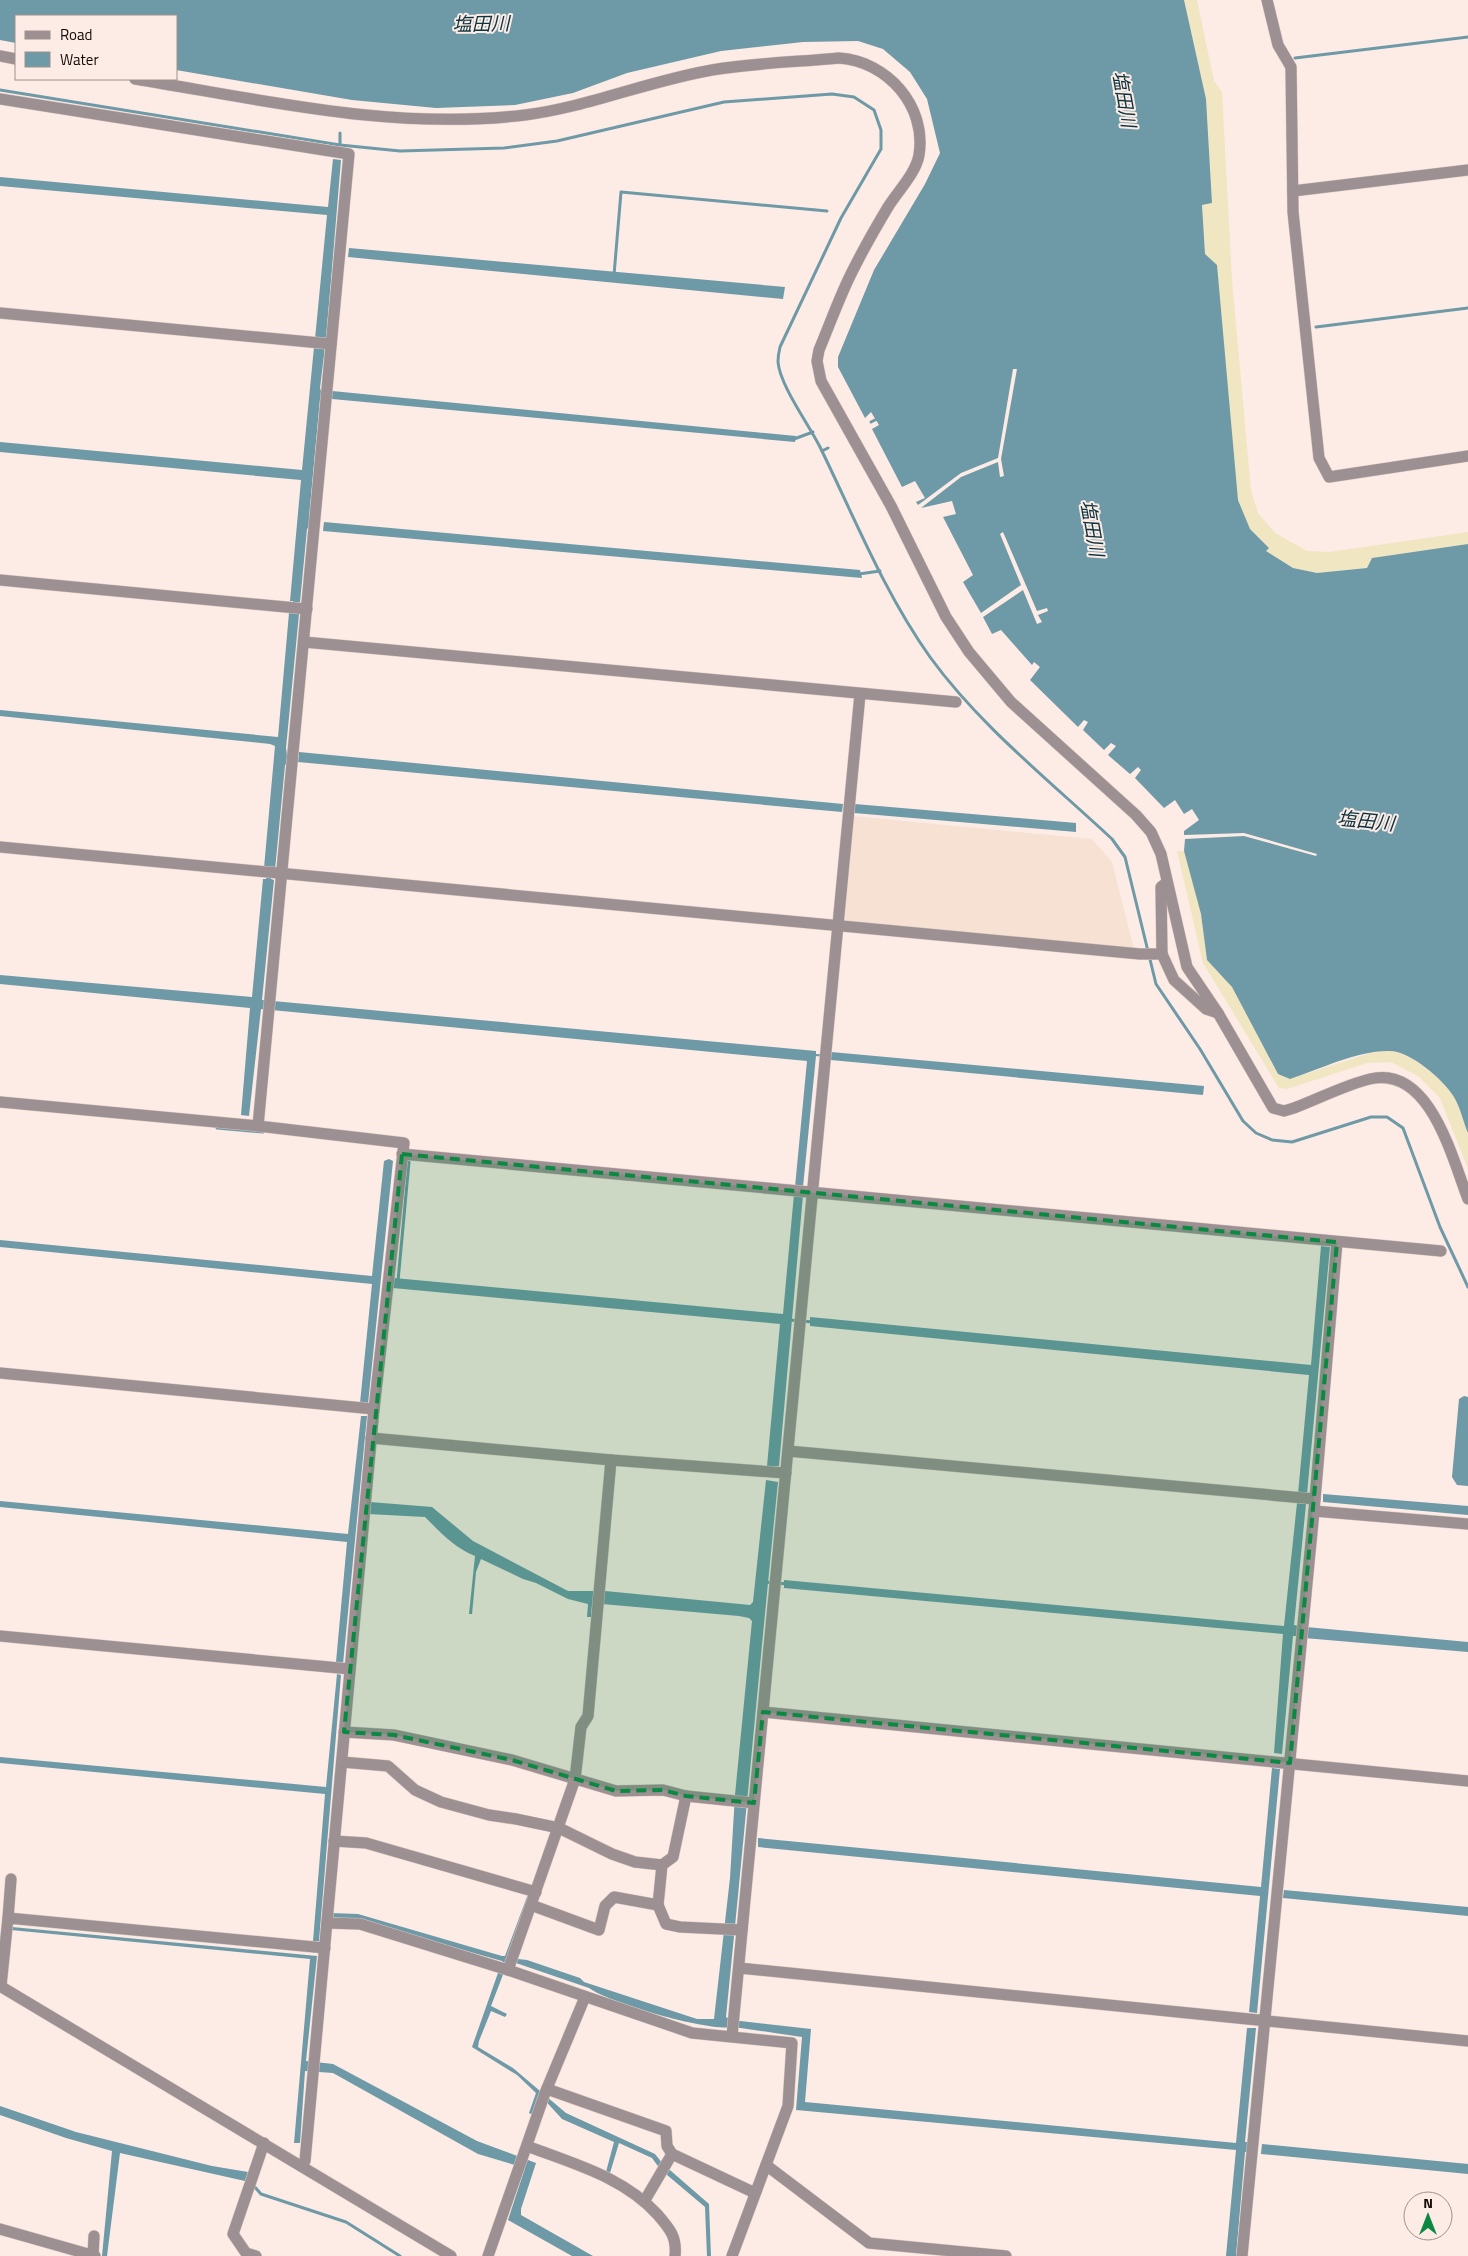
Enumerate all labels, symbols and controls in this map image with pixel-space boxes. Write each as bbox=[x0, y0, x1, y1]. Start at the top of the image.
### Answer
water label: 塩田川 bbox=[452, 8, 512, 38]
legend bbox=[15, 15, 178, 80]
text: Road bbox=[60, 23, 92, 46]
text: Water bbox=[60, 48, 99, 71]
water label: 塩田川 bbox=[1106, 68, 1145, 132]
water label: 塩田川 bbox=[1074, 497, 1113, 561]
water label: 塩田川 bbox=[1336, 803, 1398, 838]
north arrow bbox=[1403, 2191, 1453, 2241]
text: N bbox=[1423, 2192, 1433, 2213]

